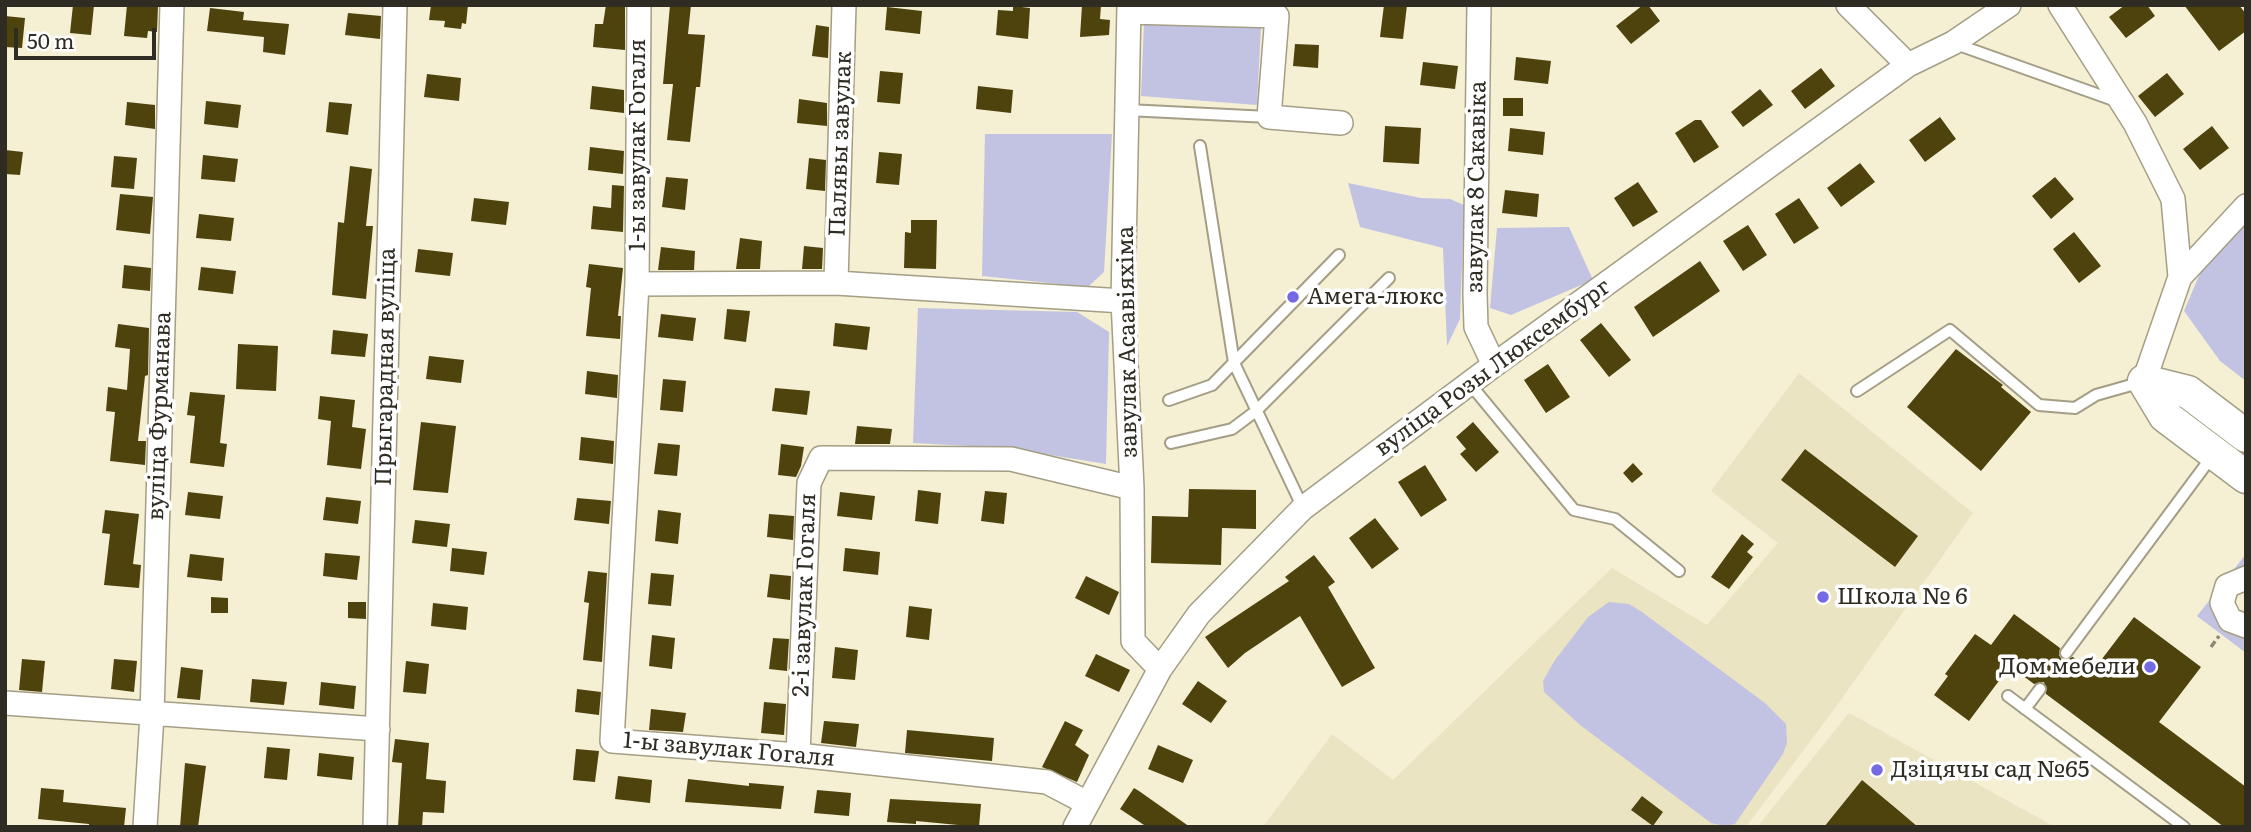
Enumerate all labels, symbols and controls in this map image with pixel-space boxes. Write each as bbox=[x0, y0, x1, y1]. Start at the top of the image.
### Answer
scale bar bbox=[18, 14, 159, 58]
text: 50 m bbox=[27, 24, 74, 55]
street label: 1-ы завулак Гогаля bbox=[624, 39, 652, 251]
street label: Палявы завулак bbox=[824, 51, 858, 237]
street label: завулак 8 Сакавіка bbox=[1461, 81, 1493, 293]
street label: завулак Асаавіяхіма bbox=[1112, 226, 1144, 458]
street label: Прыгарадная вуліца bbox=[370, 248, 402, 486]
street label: вуліца Розы Люксембург bbox=[1370, 273, 1616, 463]
place label: Амега-люкс bbox=[1307, 283, 1444, 311]
marker: Амега-люкс bbox=[1285, 289, 1301, 305]
street label: вуліца Фурманава bbox=[143, 311, 177, 521]
street label: 2-і завулак Гогаля bbox=[788, 493, 822, 697]
place label: Школа № 6 bbox=[1837, 583, 1968, 611]
marker: Школа № 6 bbox=[1815, 589, 1831, 605]
place label: Дом мебели bbox=[1999, 653, 2136, 681]
marker: Дом мебели bbox=[2142, 659, 2158, 675]
street label: 1-ы завулак Гогаля bbox=[622, 727, 836, 773]
place label: Дзіцячы сад №65 bbox=[1891, 756, 2089, 784]
marker: Дзіцячы сад №65 bbox=[1869, 762, 1885, 778]

